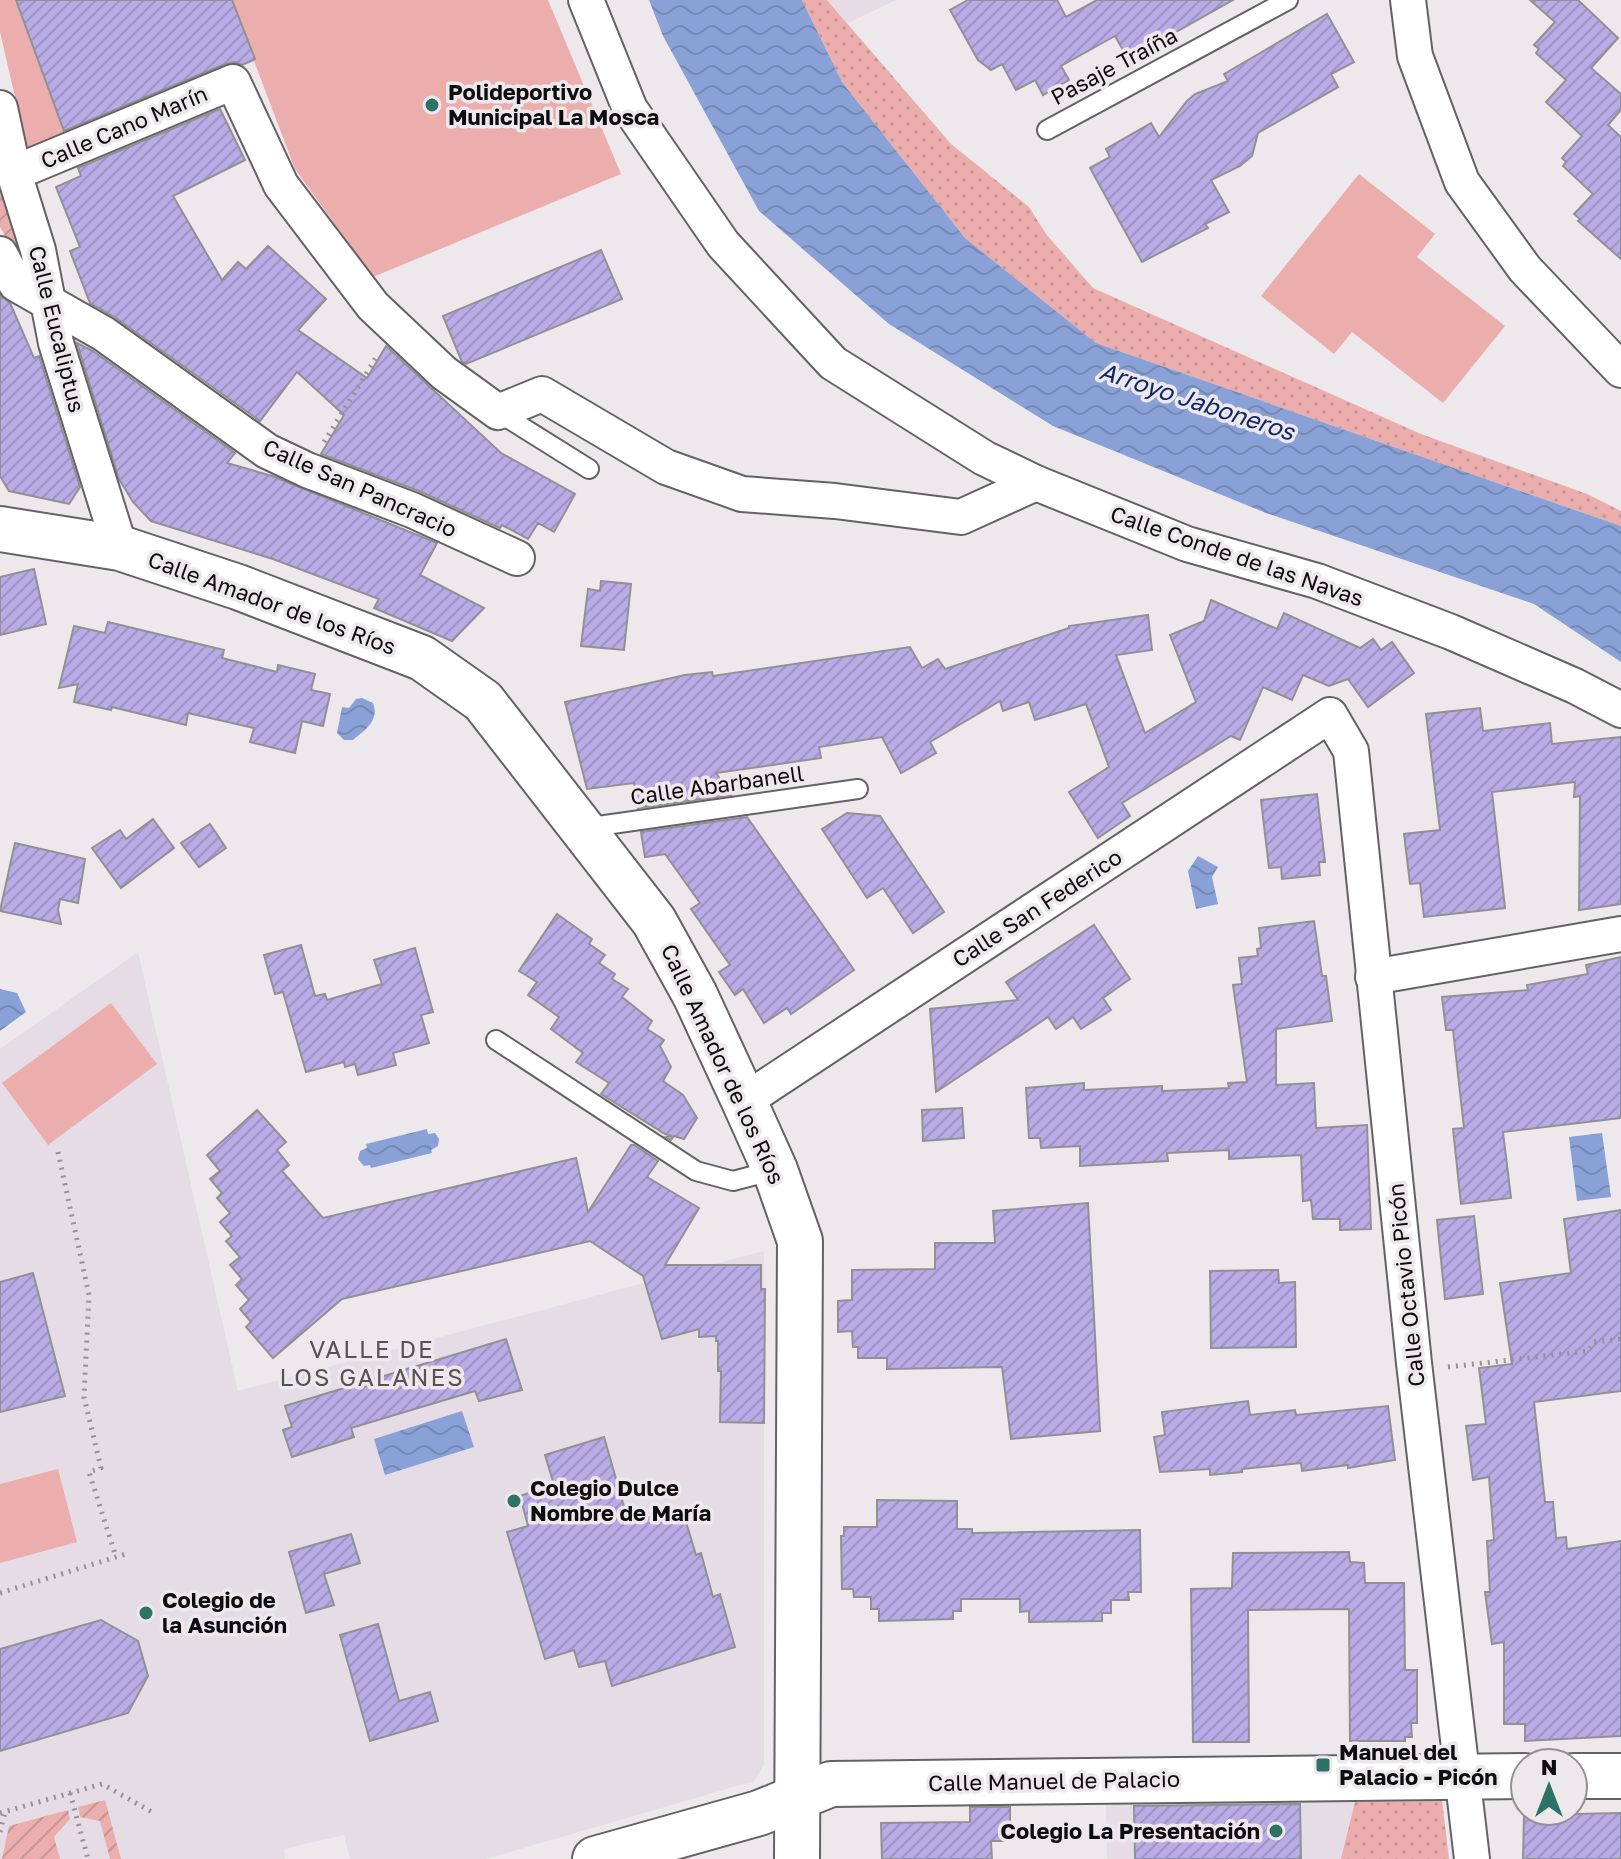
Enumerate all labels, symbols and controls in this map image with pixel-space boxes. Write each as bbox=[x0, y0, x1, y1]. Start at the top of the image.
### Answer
street label: Pasaje Traíña bbox=[1046, 21, 1182, 110]
place label: Polideportivo Municipal La Mosca bbox=[448, 78, 659, 130]
street label: Calle Cano Marín bbox=[36, 79, 211, 174]
marker: Polideportivo Municipal La Mosca bbox=[423, 96, 441, 114]
street label: Calle Eucaliptus bbox=[24, 243, 91, 415]
water label: Arroyo Jaboneros bbox=[1096, 355, 1300, 447]
street label: Calle San Pancracio bbox=[259, 433, 461, 542]
street label: Calle Conde de las Navas bbox=[1107, 499, 1367, 612]
street label: Calle Amador de los Ríos bbox=[145, 545, 400, 660]
street label: Calle Abarbanell bbox=[628, 759, 806, 810]
street label: Calle San Federico bbox=[947, 843, 1127, 972]
street label: Calle Amador de los Ríos bbox=[656, 940, 791, 1188]
street label: Calle Octavio Picón bbox=[1381, 1182, 1430, 1388]
district label: VALLE DE LOS GALANES bbox=[279, 1334, 465, 1391]
place label: Colegio Dulce Nombre de María bbox=[530, 1474, 711, 1526]
marker: Colegio Dulce Nombre de María bbox=[505, 1492, 523, 1510]
place label: Colegio de la Asunción bbox=[162, 1586, 287, 1638]
marker: Colegio de la Asunción bbox=[137, 1604, 155, 1622]
place label: Manuel del Palacio - Picón bbox=[1339, 1738, 1497, 1790]
north arrow bbox=[1509, 1747, 1589, 1827]
text: N bbox=[1541, 1753, 1557, 1780]
marker: Manuel del Palacio - Picón bbox=[1314, 1756, 1332, 1774]
street label: Calle Manuel de Palacio bbox=[928, 1765, 1180, 1796]
place label: Colegio La Presentación bbox=[1000, 1817, 1260, 1844]
marker: Colegio La Presentación bbox=[1267, 1822, 1285, 1840]

